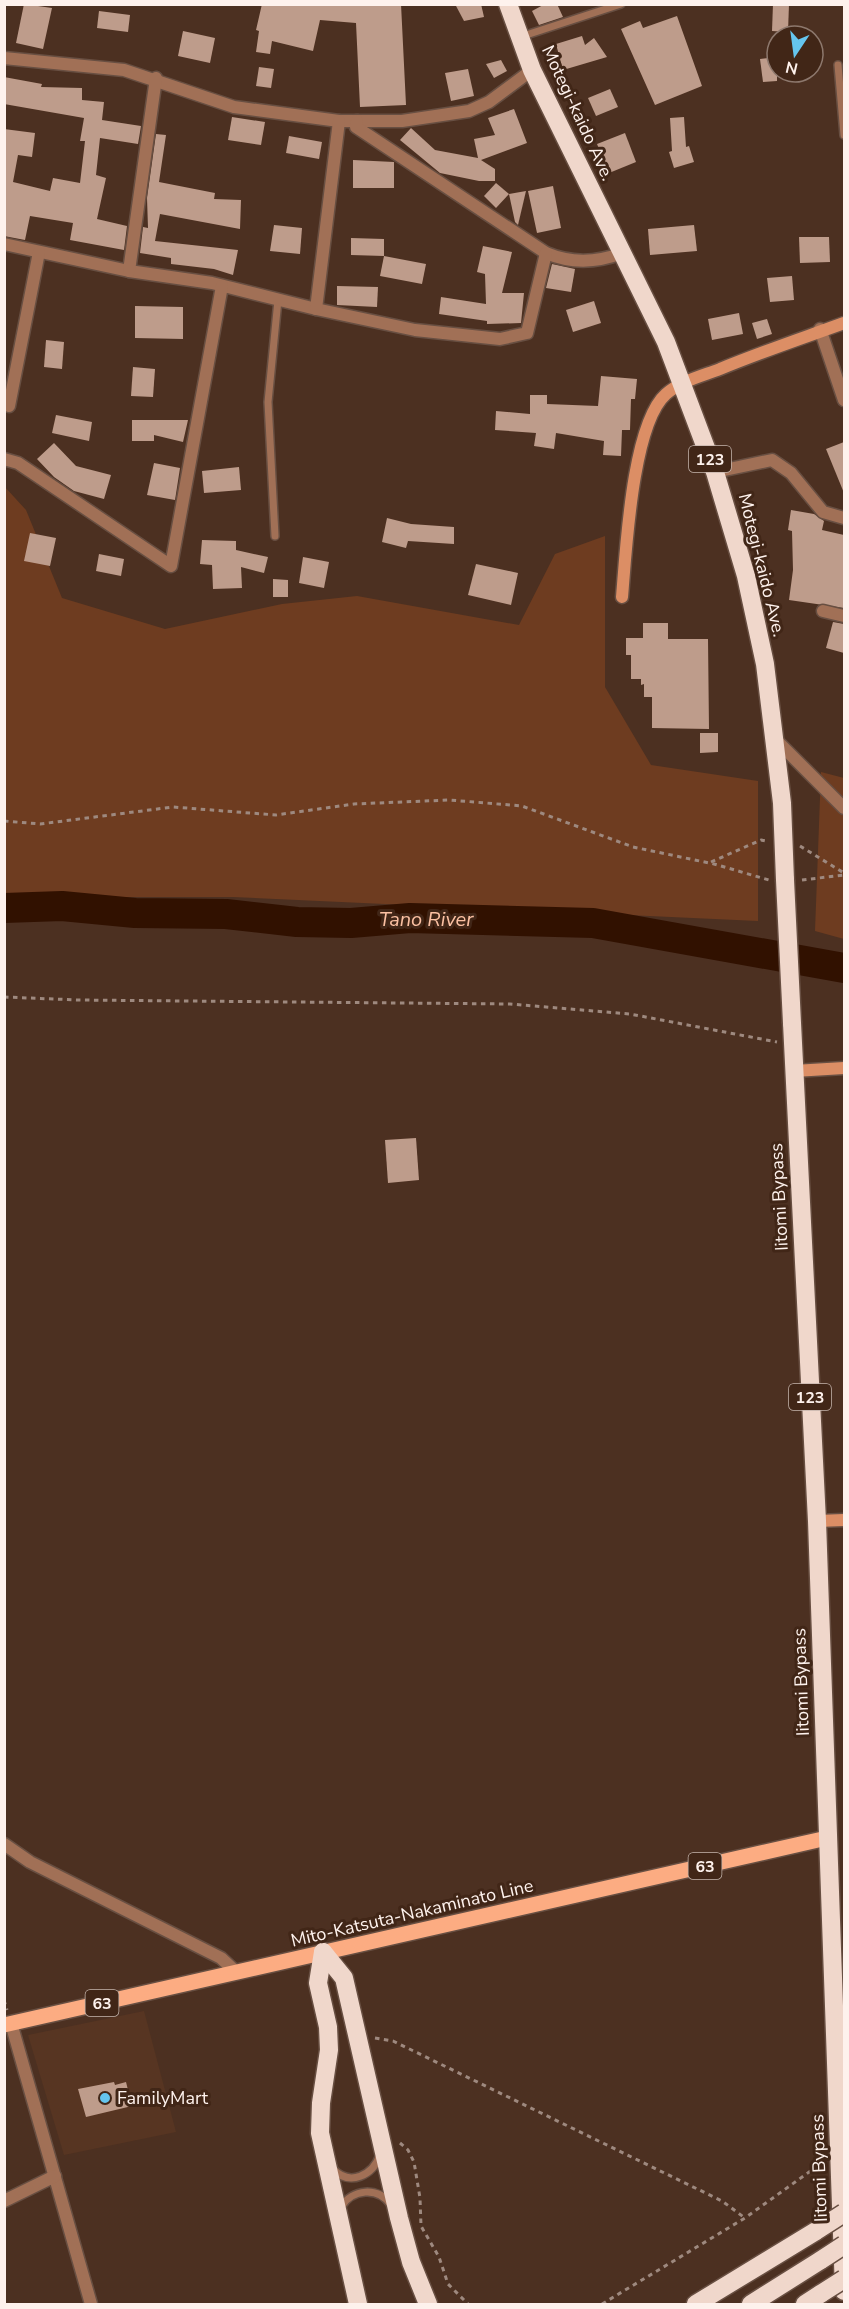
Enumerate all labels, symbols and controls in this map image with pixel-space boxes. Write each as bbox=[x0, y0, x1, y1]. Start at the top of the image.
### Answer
north arrow bbox=[765, 24, 825, 84]
street label: Motegi-kaido Ave. bbox=[536, 41, 620, 185]
text: N bbox=[784, 56, 800, 80]
road number: 123 bbox=[689, 446, 731, 472]
street label: Motegi-kaido Ave. bbox=[733, 491, 791, 639]
water label: Tano River bbox=[379, 906, 474, 933]
street label: Iitomi Bypass bbox=[764, 1142, 794, 1252]
road number: 123 bbox=[789, 1384, 831, 1410]
street label: Iitomi Bypass bbox=[787, 1628, 815, 1736]
road number: 63 bbox=[688, 1853, 722, 1879]
street label: Mito-Katsuta-Nakaminato Line bbox=[288, 1873, 536, 1953]
road number: 63 bbox=[86, 1990, 118, 2016]
place label: FamilyMart bbox=[117, 2086, 209, 2110]
marker: FamilyMart bbox=[98, 2091, 112, 2105]
street label: Iitomi Bypass bbox=[805, 2114, 833, 2222]

